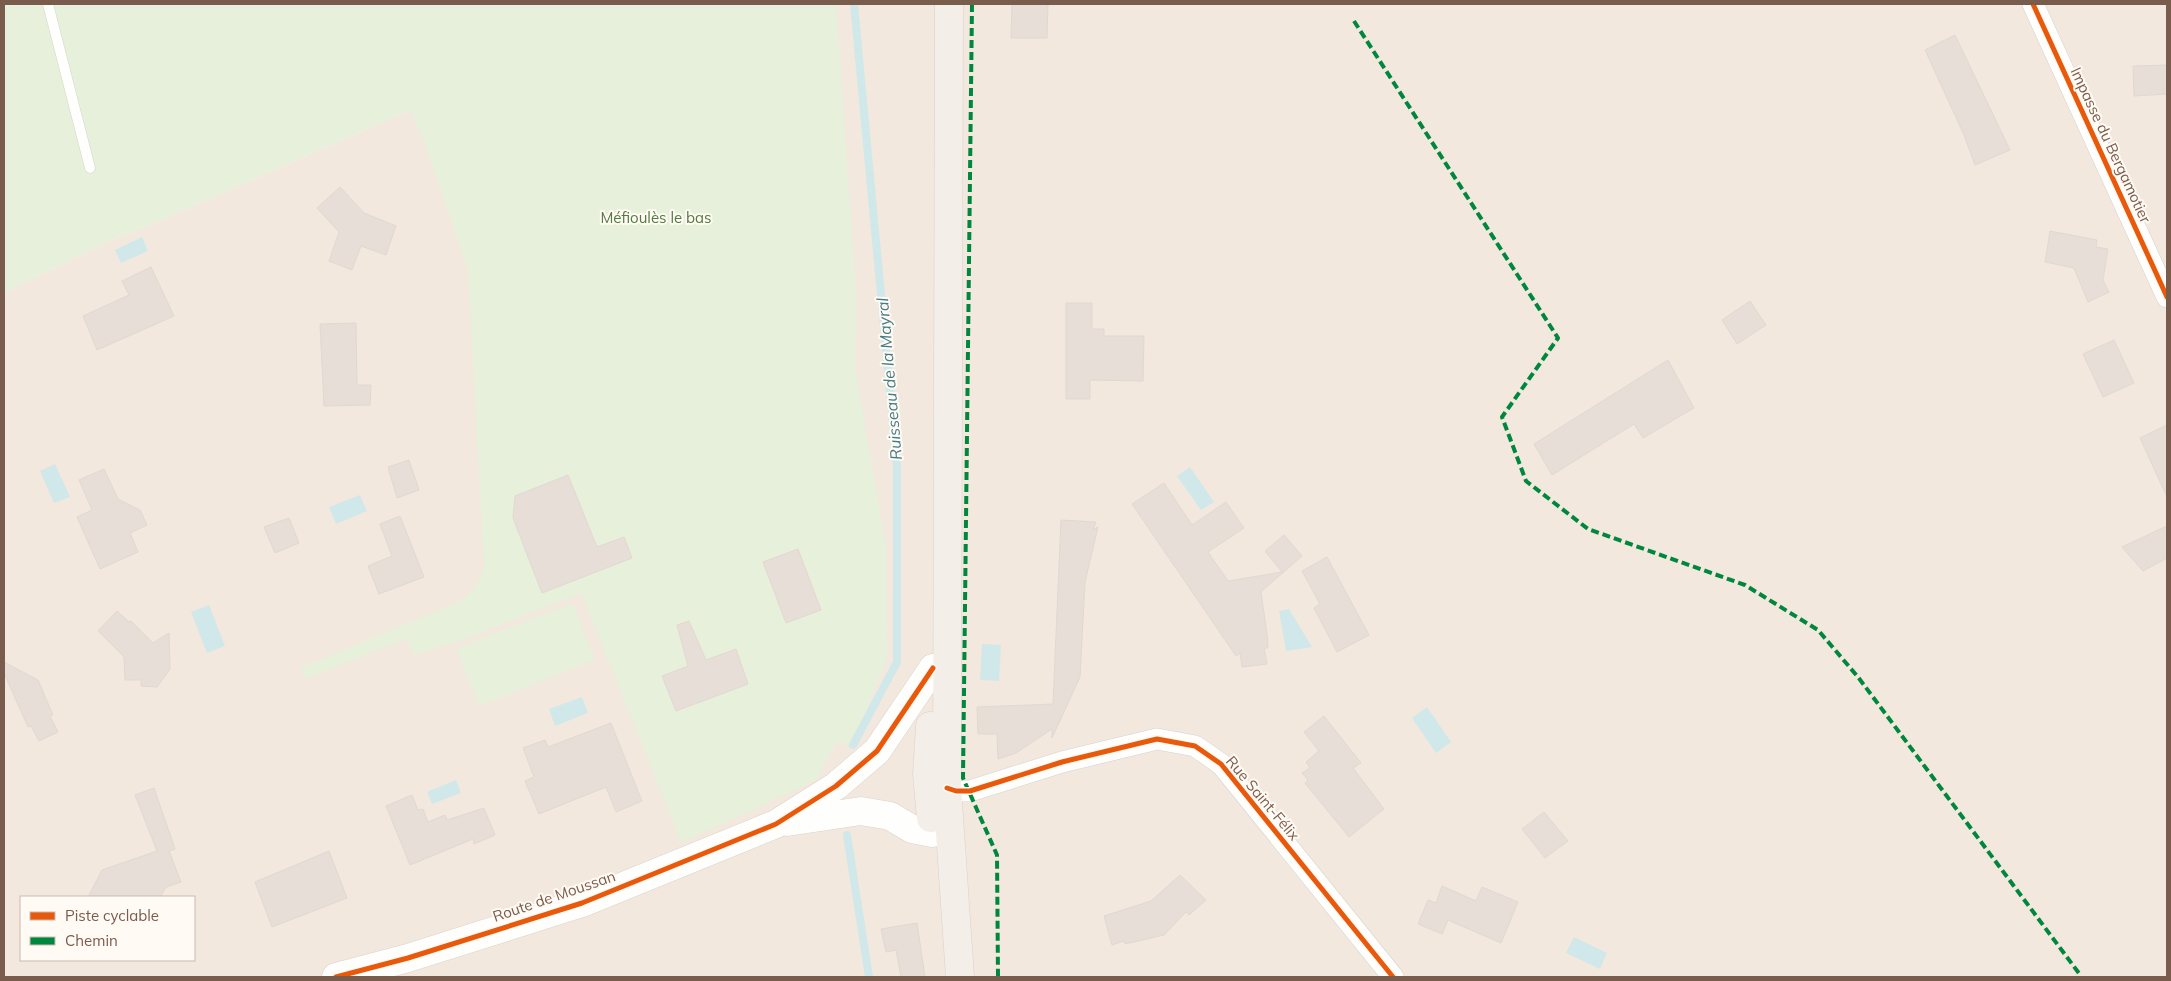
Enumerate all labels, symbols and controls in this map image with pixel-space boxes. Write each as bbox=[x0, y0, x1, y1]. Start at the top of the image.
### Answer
street label: Impasse du Bergamotier bbox=[2067, 64, 2156, 226]
park label: Méfioulès le bas bbox=[600, 208, 712, 227]
water label: Ruisseau de la Mayral bbox=[872, 297, 906, 461]
street label: Rue Saint-Félix bbox=[1222, 752, 1304, 844]
street label: Route de Moussan bbox=[490, 866, 618, 926]
legend bbox=[20, 896, 195, 961]
text: Piste cyclable bbox=[65, 906, 159, 925]
text: Chemin bbox=[65, 931, 118, 950]

